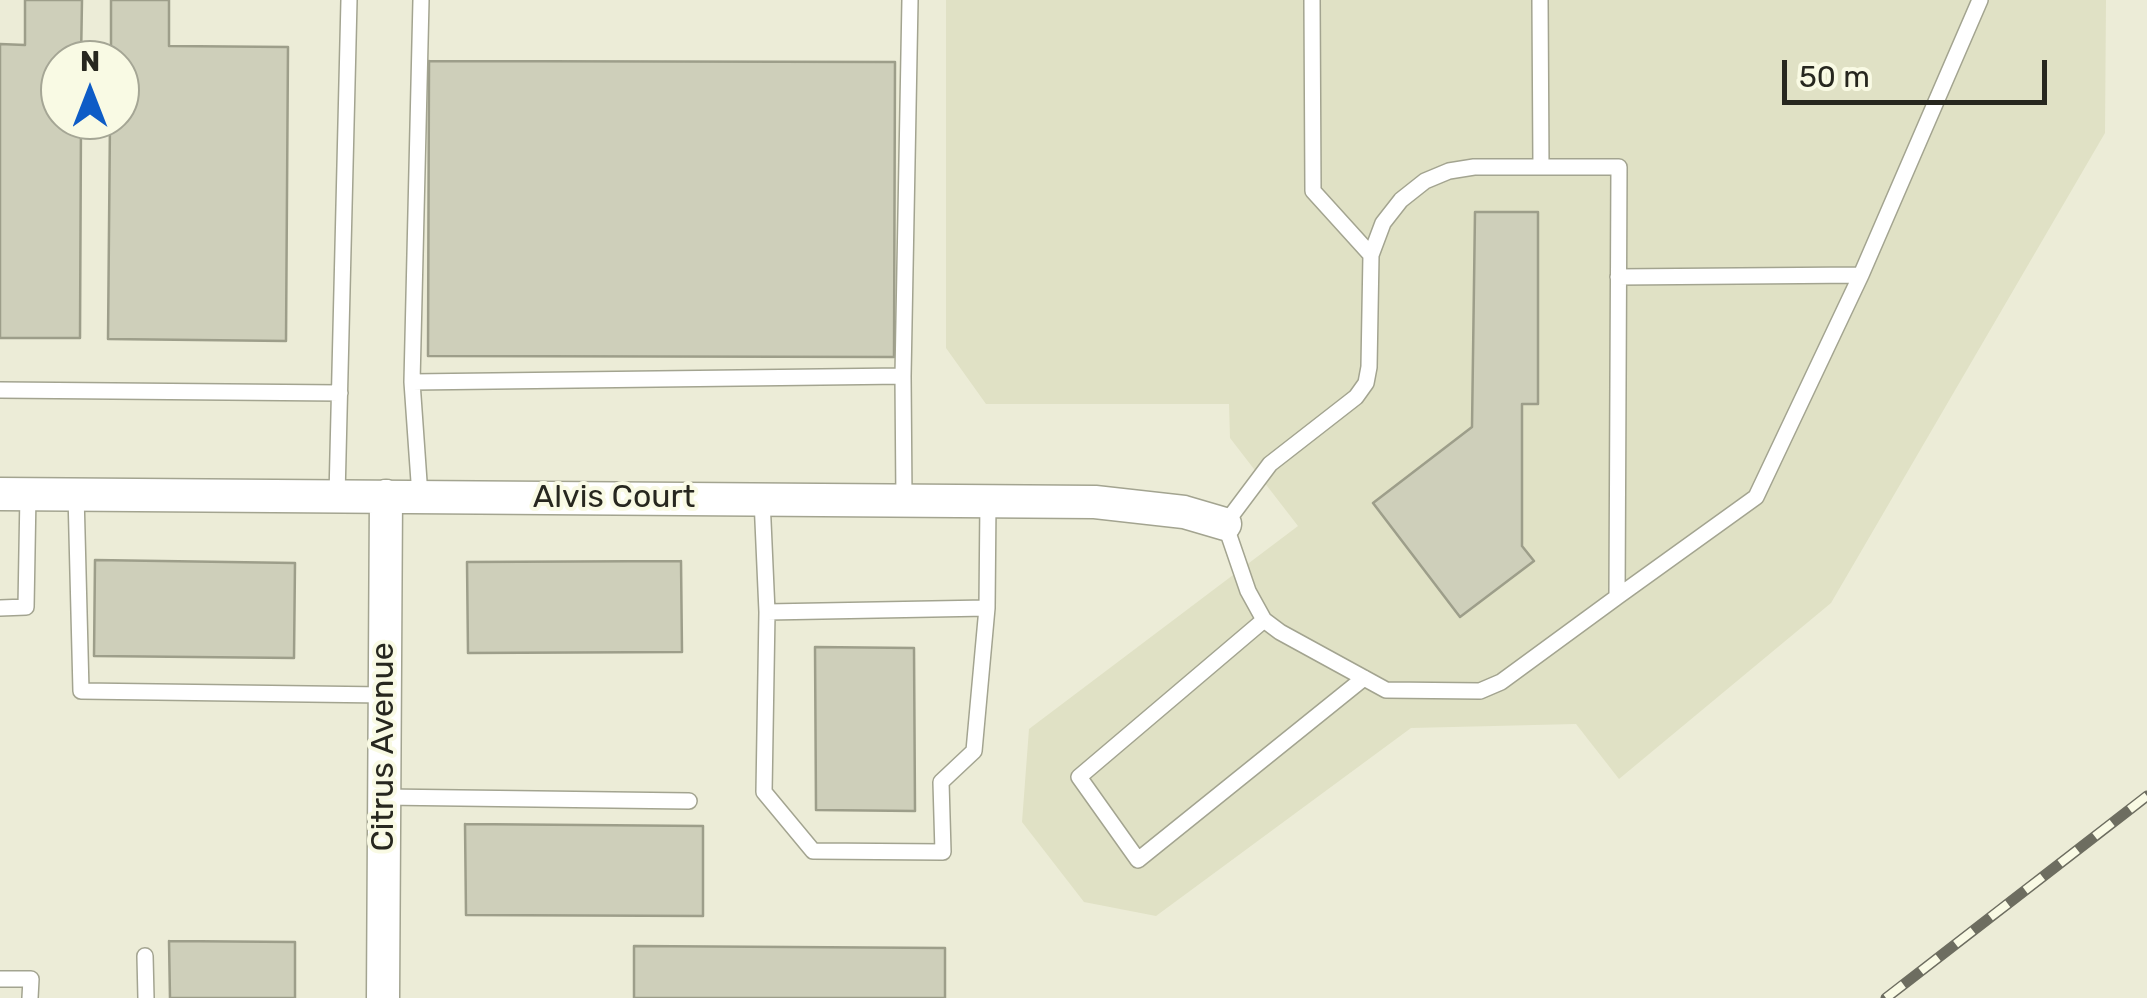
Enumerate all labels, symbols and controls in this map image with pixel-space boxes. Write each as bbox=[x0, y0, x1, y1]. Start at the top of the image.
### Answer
north arrow bbox=[40, 40, 140, 140]
scale bar bbox=[1787, 40, 2052, 102]
text: N bbox=[80, 45, 100, 78]
text: 50 m bbox=[1799, 59, 1870, 95]
street label: Alvis Court bbox=[533, 479, 695, 517]
street label: Citrus Avenue bbox=[365, 642, 403, 852]

